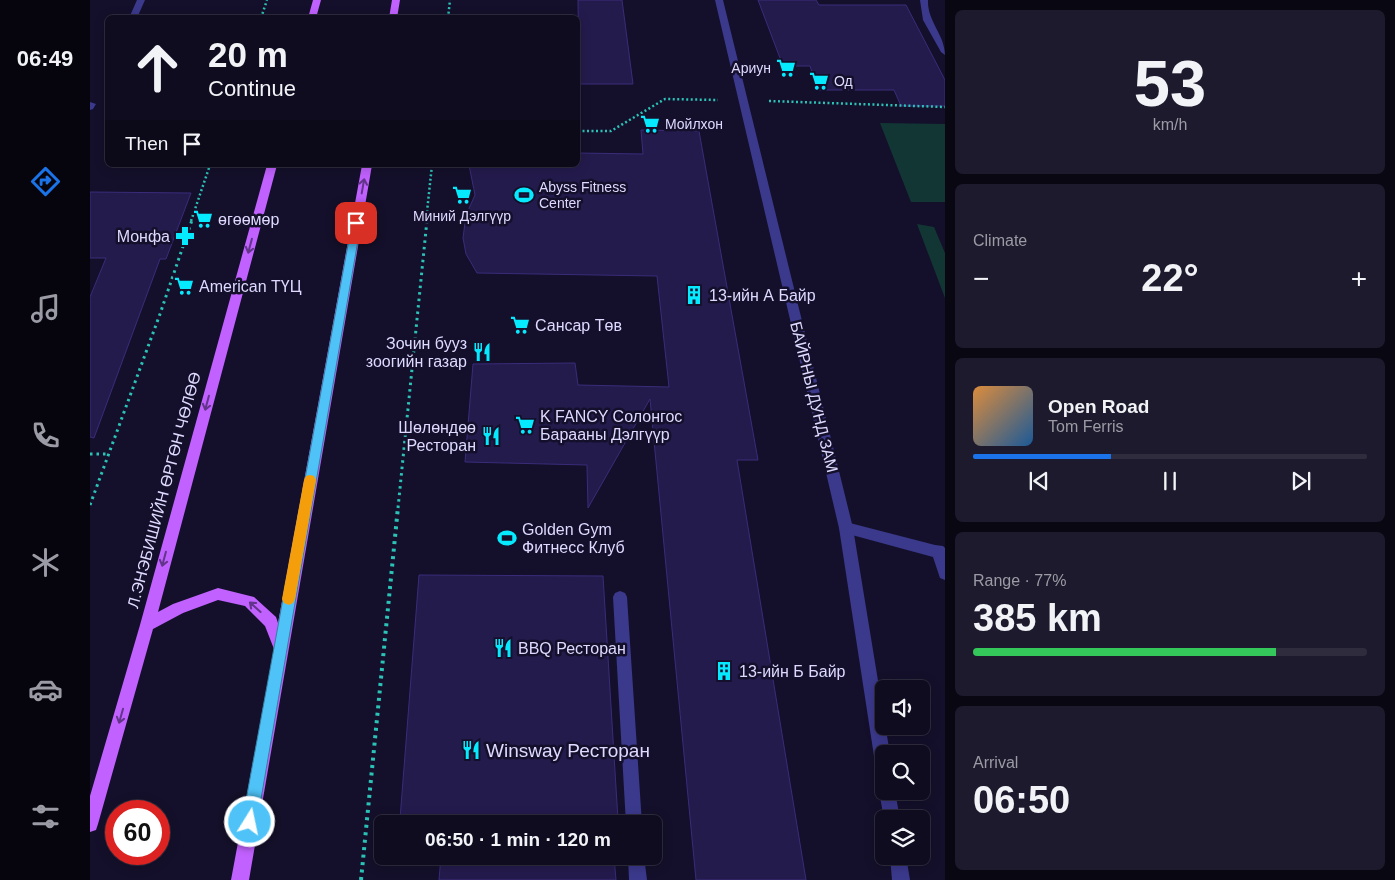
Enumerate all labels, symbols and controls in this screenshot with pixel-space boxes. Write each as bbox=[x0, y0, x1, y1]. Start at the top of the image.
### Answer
icon: ahead bbox=[125, 35, 190, 100]
text: 20 m bbox=[208, 35, 288, 74]
text: 06:49 bbox=[17, 46, 73, 71]
text: 53 bbox=[1134, 47, 1206, 120]
supermarket icon: Ариун bbox=[775, 57, 797, 79]
place label: Ариун bbox=[731, 60, 771, 76]
supermarket icon: Од bbox=[808, 70, 830, 92]
place label: Од bbox=[834, 73, 853, 89]
text: Continue bbox=[208, 76, 296, 101]
supermarket icon: Мойлхон bbox=[639, 113, 661, 135]
place label: Мойлхон bbox=[665, 116, 723, 132]
text: km/h bbox=[1153, 116, 1187, 133]
icon: arrive bbox=[178, 130, 206, 158]
text: Then bbox=[125, 133, 168, 154]
icon: directions bbox=[28, 164, 63, 199]
one-way arrow bbox=[358, 178, 368, 194]
place label: Abyss Fitness Center bbox=[539, 179, 626, 211]
supermarket icon: Миний Дэлгүүр bbox=[451, 184, 473, 206]
sports icon: Abyss Fitness Center bbox=[513, 184, 535, 206]
pin bbox=[335, 202, 377, 244]
supermarket icon: өгөөмөр bbox=[192, 208, 214, 230]
place label: Миний Дэлгүүр bbox=[413, 208, 511, 224]
icon: arrive bbox=[342, 209, 370, 237]
place label: өгөөмөр bbox=[218, 211, 279, 228]
pharmacy icon: Монфа bbox=[174, 225, 196, 247]
place label: Монфа bbox=[117, 228, 170, 245]
text: Climate bbox=[973, 232, 1027, 249]
one-way arrow bbox=[245, 237, 254, 253]
text: 22° bbox=[1141, 257, 1199, 299]
text: − bbox=[973, 263, 989, 294]
text: + bbox=[1351, 263, 1367, 294]
supermarket icon: American ТҮЦ bbox=[173, 275, 195, 297]
place label: American ТҮЦ bbox=[199, 278, 302, 295]
building icon: 13-ийн А Байр bbox=[683, 284, 705, 306]
place label: 13-ийн А Байр bbox=[709, 287, 816, 304]
icon: music bbox=[28, 291, 63, 326]
supermarket icon: Сансар Төв bbox=[509, 314, 531, 336]
place label: Сансар Төв bbox=[535, 317, 622, 334]
street label: БАЙРНЫ ДУНД ЗАМ bbox=[787, 320, 842, 474]
place label: Зочин бууз зоогийн газар bbox=[366, 335, 467, 370]
restaurant icon: Зочин бууз зоогийн газар bbox=[471, 341, 493, 363]
street label: Л.ЭНЭБИШИЙН ӨРГӨН ЧӨЛӨӨ bbox=[123, 370, 204, 610]
one-way arrow bbox=[202, 394, 211, 410]
text: Open Road bbox=[1048, 396, 1149, 417]
place label: K FANCY Солонгос Барааны Дэлгүүр bbox=[540, 408, 682, 443]
supermarket icon: K FANCY Солонгос Барааны Дэлгүүр bbox=[514, 414, 536, 436]
icon: phone bbox=[28, 418, 63, 453]
text: Tom Ferris bbox=[1048, 418, 1124, 435]
place label: Шөлөндөө Ресторан bbox=[398, 419, 476, 454]
restaurant icon: Шөлөндөө Ресторан bbox=[480, 425, 502, 447]
icon: previous bbox=[1025, 467, 1053, 495]
icon: pause bbox=[1156, 467, 1184, 495]
icon: next bbox=[1287, 467, 1315, 495]
place label: Golden Gym Фитнесс Клуб bbox=[522, 521, 625, 556]
sports icon: Golden Gym Фитнесс Клуб bbox=[496, 527, 518, 549]
icon: climate bbox=[28, 545, 63, 580]
one-way arrow bbox=[159, 551, 169, 567]
text: Range · 77% bbox=[973, 572, 1066, 589]
text: 385 km bbox=[973, 597, 1102, 639]
one-way arrow bbox=[249, 601, 262, 613]
restaurant icon: BBQ Ресторан bbox=[492, 637, 514, 659]
place label: BBQ Ресторан bbox=[518, 640, 626, 657]
building icon: 13-ийн Б Байр bbox=[713, 660, 735, 682]
place label: 13-ийн Б Байр bbox=[739, 663, 846, 680]
icon: car bbox=[28, 672, 63, 707]
map controls bbox=[875, 680, 930, 865]
button: sound bbox=[875, 680, 930, 735]
one-way arrow bbox=[115, 707, 125, 723]
restaurant icon: Winsway Ресторан bbox=[460, 739, 482, 761]
place label: Winsway Ресторан bbox=[486, 740, 650, 761]
button: search bbox=[875, 745, 930, 800]
text: Arrival bbox=[973, 754, 1018, 771]
text: 06:50 bbox=[973, 779, 1070, 821]
position arrow bbox=[223, 795, 275, 847]
icon: filters bbox=[28, 799, 63, 834]
speed limit sign: 60 bbox=[105, 800, 170, 865]
button: layers bbox=[875, 810, 930, 865]
text: 06:50 · 1 min · 120 m bbox=[425, 829, 611, 850]

